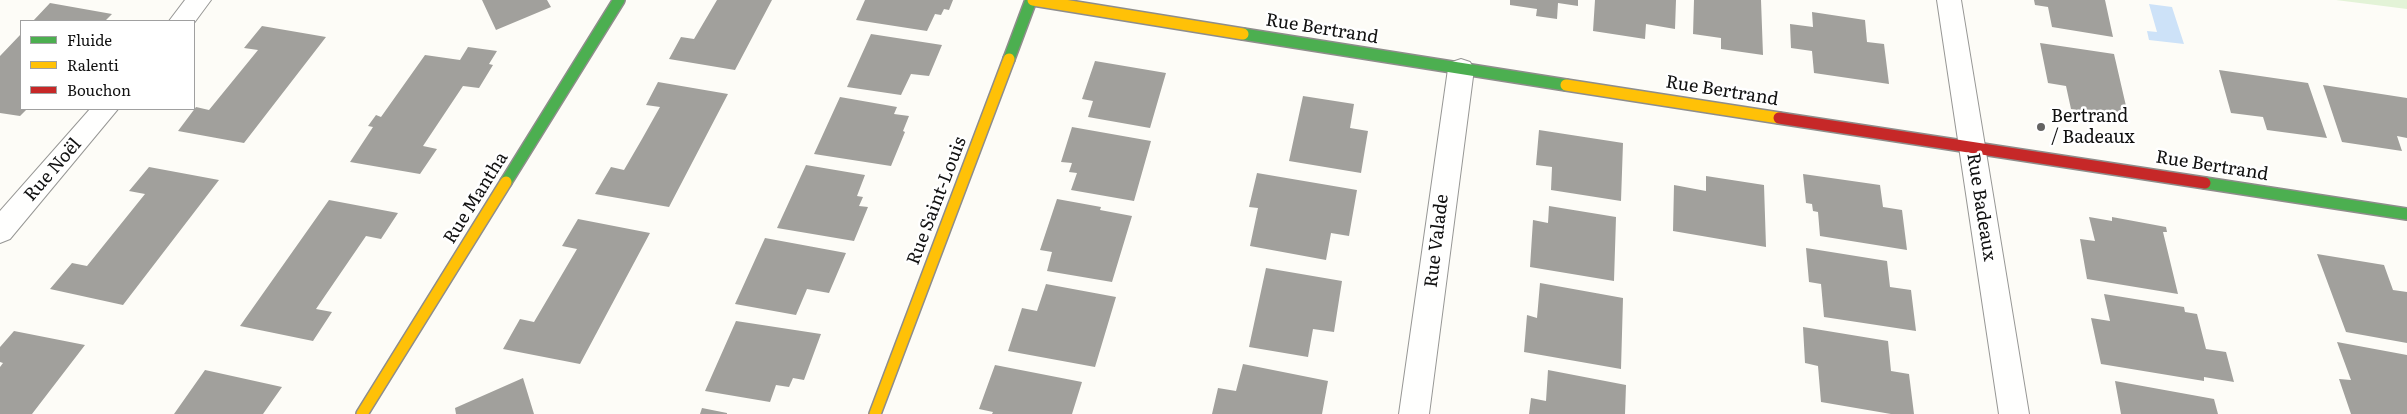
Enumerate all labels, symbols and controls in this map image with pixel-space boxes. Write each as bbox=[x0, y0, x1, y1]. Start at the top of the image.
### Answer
street label: Rue Bertrand bbox=[1264, 9, 1380, 49]
legend bbox=[20, 20, 195, 110]
text: Fluide bbox=[67, 28, 112, 51]
text: Ralenti bbox=[67, 53, 119, 76]
street label: Rue Bertrand bbox=[1664, 71, 1780, 111]
text: Bouchon bbox=[67, 78, 131, 101]
place label: Bertrand / Badeaux bbox=[2051, 106, 2135, 148]
marker: Bertrand / Badeaux bbox=[2035, 121, 2047, 133]
street label: Rue Noël bbox=[20, 134, 86, 206]
street label: Rue Saint-Louis bbox=[903, 134, 971, 268]
street label: Rue Bertrand bbox=[2154, 146, 2270, 186]
street label: Rue Mantha bbox=[439, 148, 513, 248]
street label: Rue Badeaux bbox=[1962, 151, 2000, 263]
street label: Rue Valade bbox=[1421, 193, 1453, 289]

